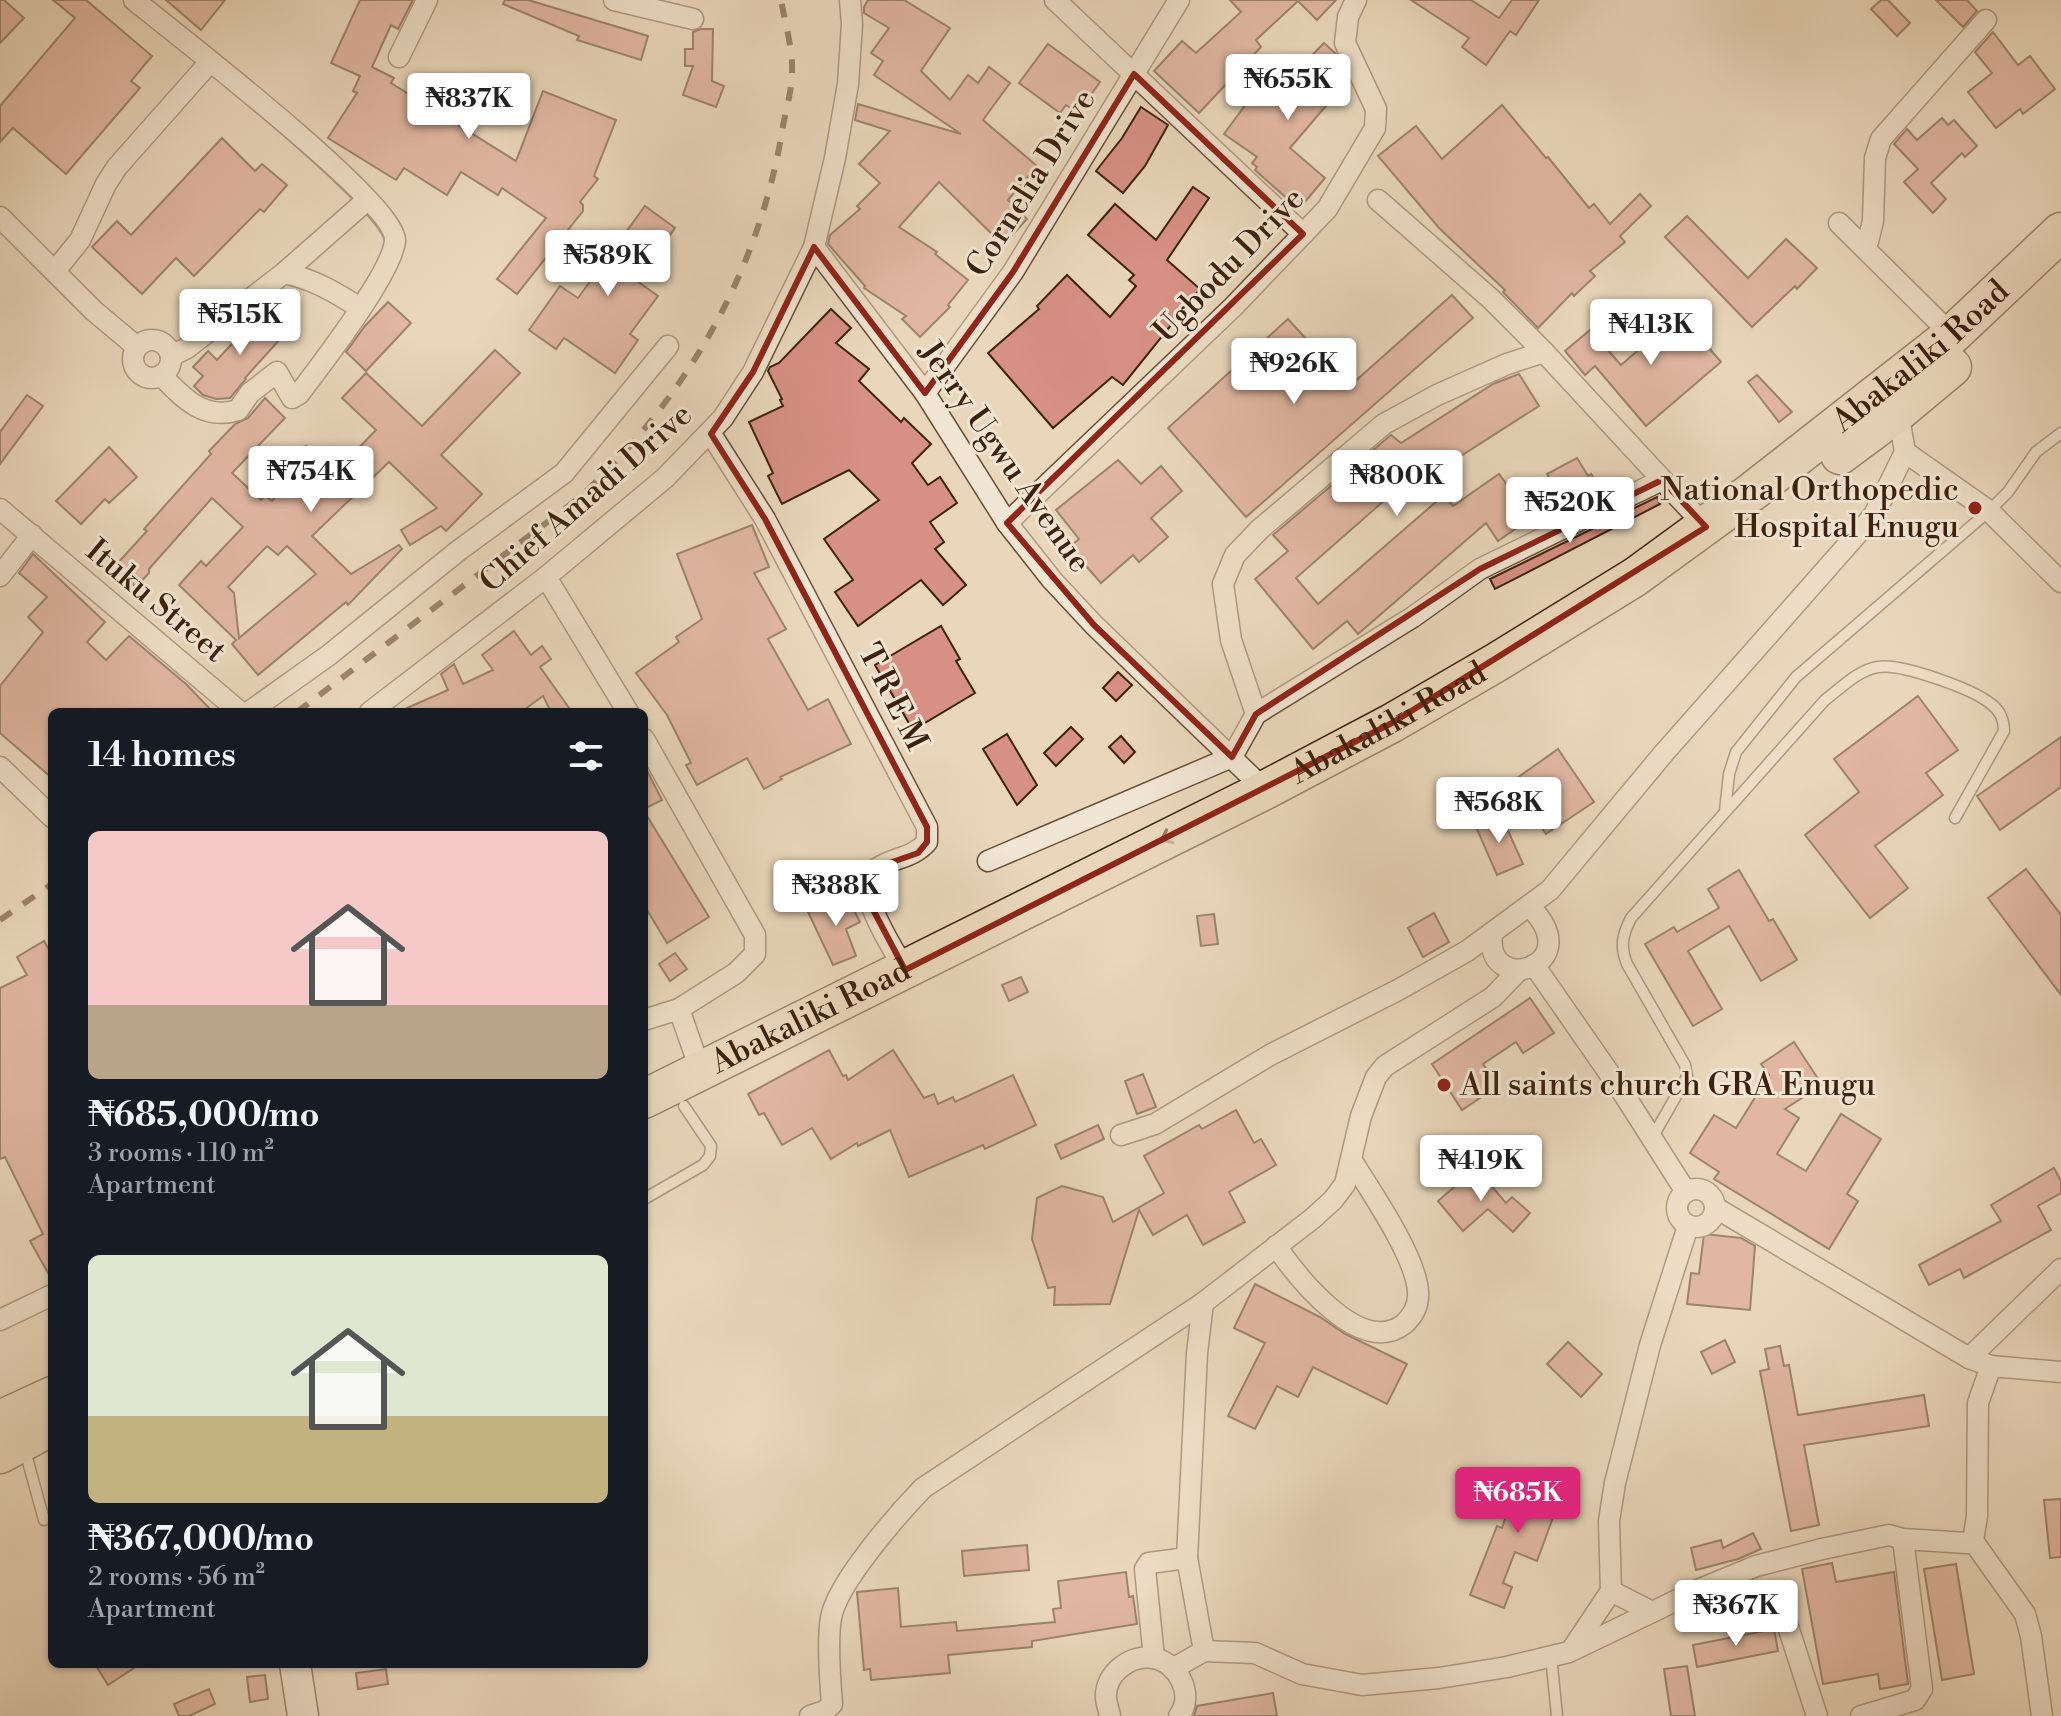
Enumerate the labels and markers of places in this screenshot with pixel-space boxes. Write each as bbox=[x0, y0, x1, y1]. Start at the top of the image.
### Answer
pin: ₦655K bbox=[1232, 54, 1344, 122]
pin: ₦837K bbox=[413, 73, 525, 141]
pin: ₦589K bbox=[552, 230, 664, 298]
pin: ₦515K bbox=[184, 289, 296, 357]
pin: ₦413K bbox=[1595, 299, 1707, 367]
pin: ₦926K bbox=[1238, 338, 1350, 406]
pin: ₦754K bbox=[255, 446, 367, 514]
pin: ₦800K bbox=[1341, 450, 1453, 518]
place label: National Orthopedic Hospital Enugu bbox=[1660, 470, 1959, 547]
pin: ₦520K bbox=[1514, 477, 1626, 545]
marker: National Orthopedic Hospital Enugu bbox=[1966, 499, 1984, 517]
pin: ₦568K bbox=[1443, 777, 1555, 845]
pin: ₦388K bbox=[780, 860, 892, 928]
place label: All saints church GRA Enugu bbox=[1459, 1065, 1875, 1105]
marker: All saints church GRA Enugu bbox=[1435, 1076, 1453, 1094]
pin: ₦419K bbox=[1425, 1135, 1537, 1203]
pin: ₦685K bbox=[1462, 1467, 1574, 1535]
pin: ₦367K bbox=[1680, 1580, 1792, 1648]

